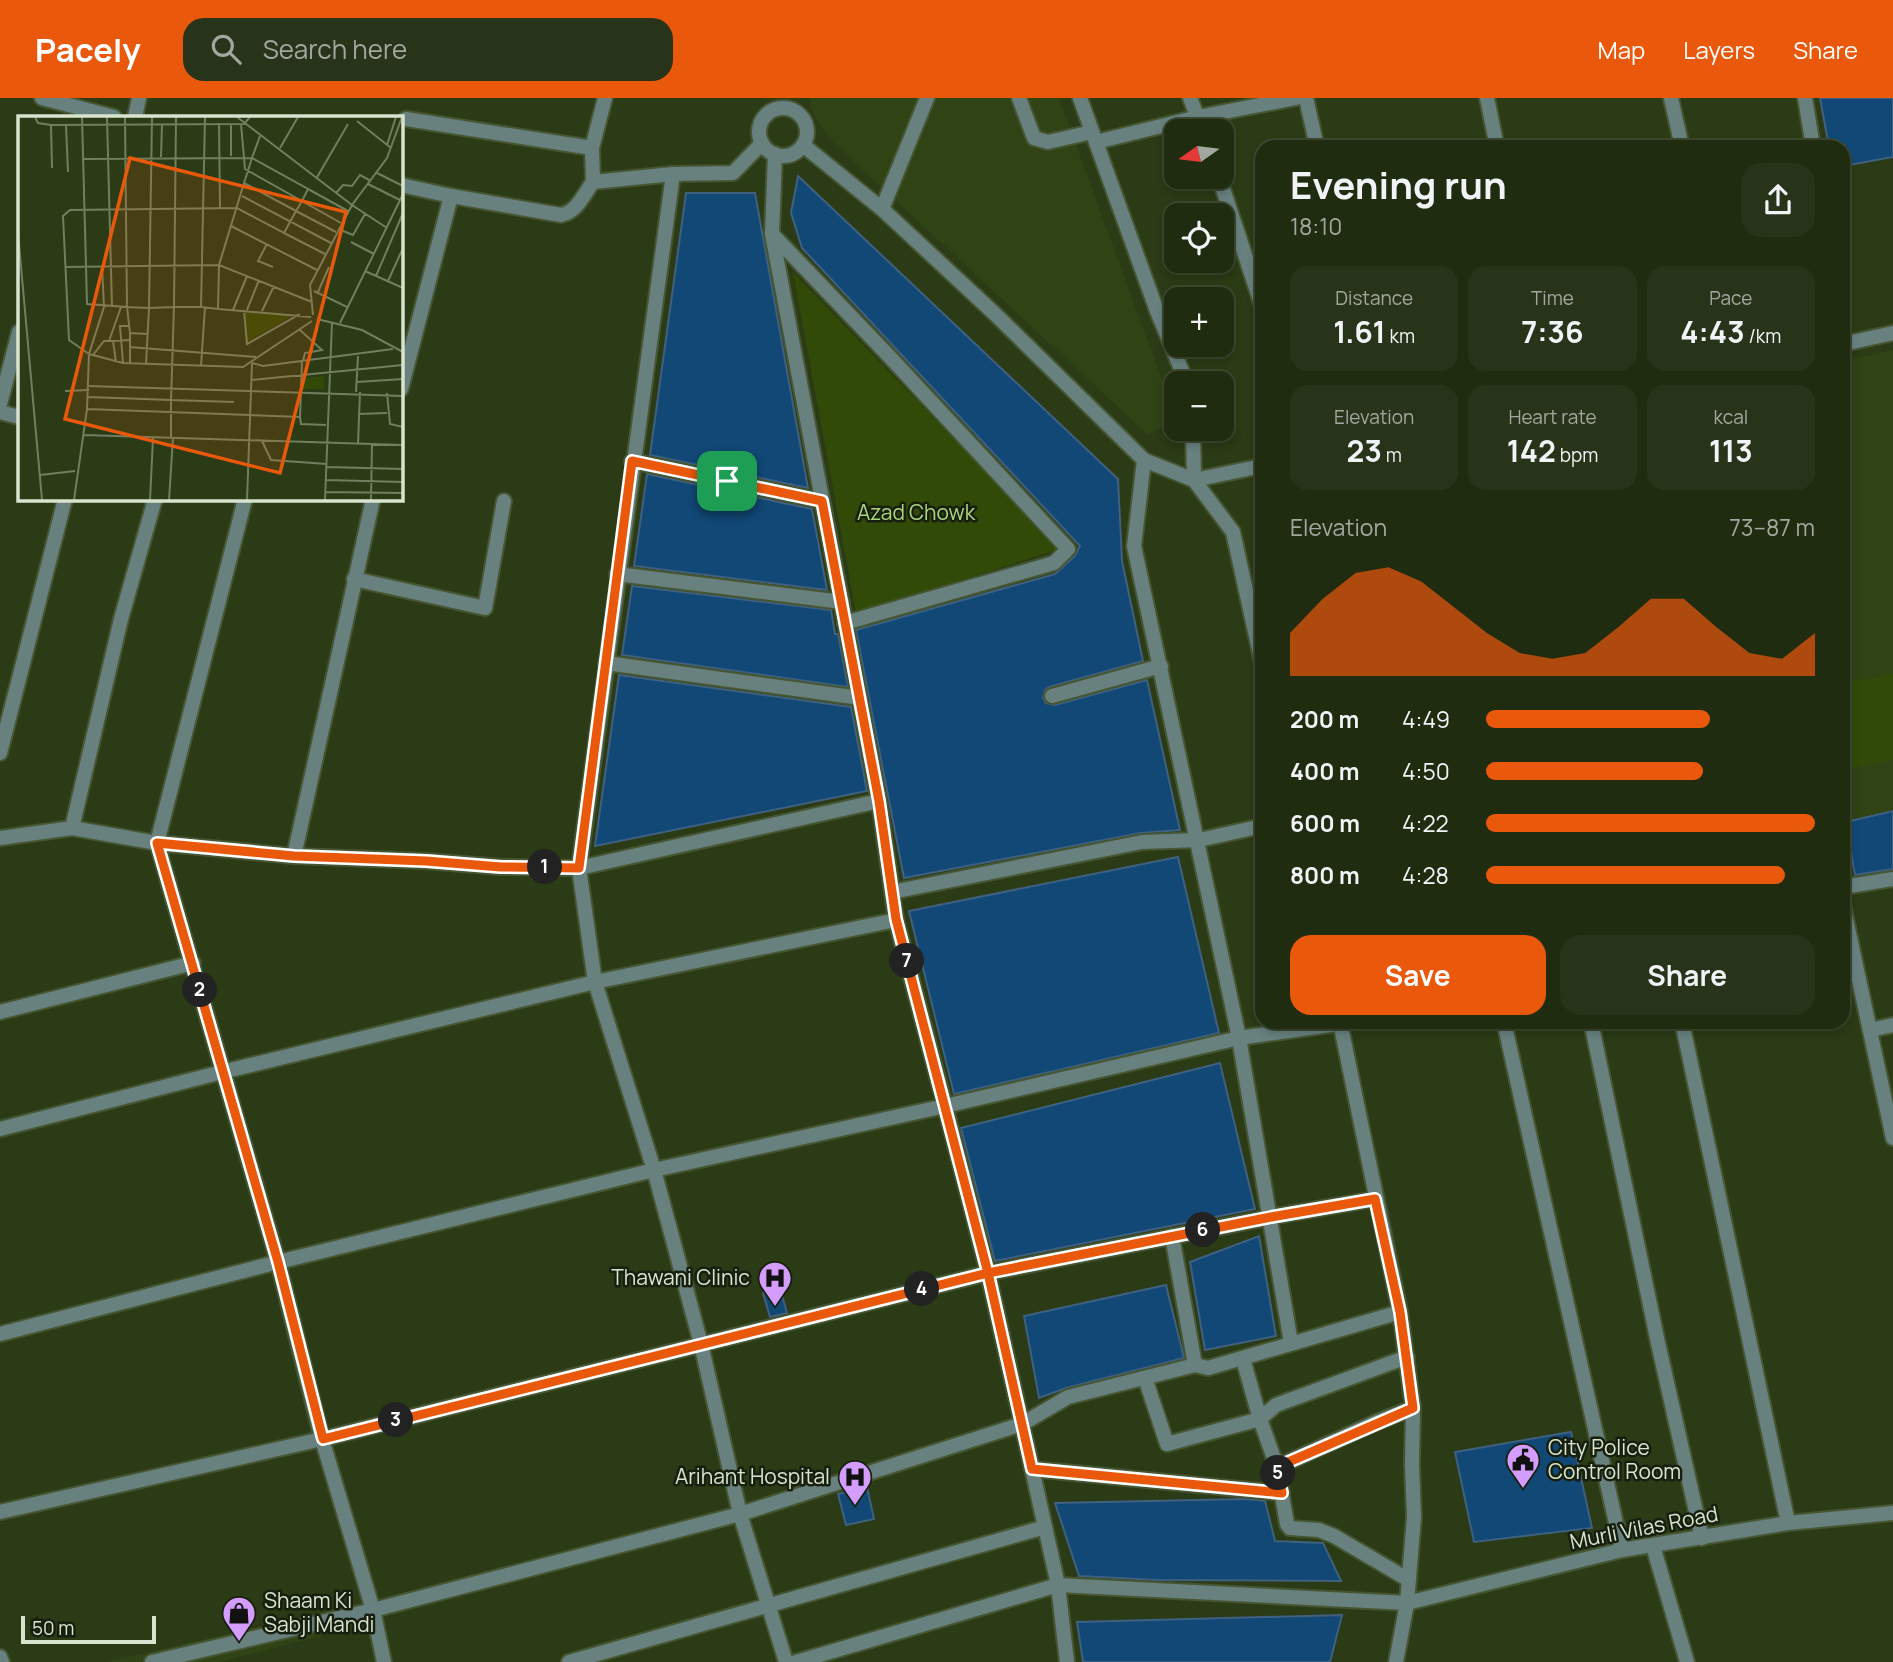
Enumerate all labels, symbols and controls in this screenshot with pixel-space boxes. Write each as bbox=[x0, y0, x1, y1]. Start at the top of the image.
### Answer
search box bbox=[183, 18, 673, 81]
text: Pacely bbox=[35, 27, 141, 72]
icon: search bbox=[207, 30, 245, 68]
text: Search here bbox=[263, 31, 407, 67]
text: Map bbox=[1598, 33, 1645, 66]
text: Layers bbox=[1683, 33, 1755, 66]
text: Share bbox=[1793, 33, 1858, 66]
inset map bbox=[18, 116, 402, 500]
north arrow bbox=[1164, 119, 1234, 189]
map controls bbox=[1164, 119, 1234, 441]
text: Evening run bbox=[1290, 158, 1507, 210]
button: share bbox=[1741, 163, 1815, 237]
button: locate bbox=[1164, 203, 1234, 273]
text: 18:10 bbox=[1290, 210, 1342, 242]
text: Distance bbox=[1335, 285, 1413, 311]
text: Time bbox=[1531, 285, 1574, 311]
text: Pace bbox=[1709, 285, 1752, 311]
button: + bbox=[1164, 287, 1234, 357]
text: 1.61 bbox=[1333, 311, 1386, 352]
text: 7:36 bbox=[1521, 311, 1584, 352]
text: 4:43 bbox=[1680, 311, 1745, 352]
text: km bbox=[1386, 323, 1415, 349]
text: /km bbox=[1745, 323, 1781, 349]
button: − bbox=[1164, 371, 1234, 441]
text: Elevation bbox=[1334, 404, 1414, 430]
text: Heart rate bbox=[1508, 404, 1597, 430]
text: kcal bbox=[1713, 404, 1748, 430]
text: 23 bbox=[1347, 430, 1382, 471]
text: 142 bbox=[1507, 430, 1556, 471]
text: 113 bbox=[1709, 430, 1753, 471]
text: m bbox=[1382, 442, 1402, 468]
text: bpm bbox=[1556, 442, 1598, 468]
pin bbox=[697, 451, 757, 511]
icon: arrive bbox=[708, 462, 746, 500]
park label: Azad Chowk bbox=[857, 498, 976, 526]
text: Elevation bbox=[1290, 511, 1387, 543]
text: 73–87 m bbox=[1729, 511, 1815, 543]
text: 200 m bbox=[1290, 703, 1359, 735]
text: 4:49 bbox=[1402, 703, 1450, 735]
text: 400 m bbox=[1290, 755, 1360, 787]
text: 4:50 bbox=[1402, 755, 1450, 787]
text: 600 m bbox=[1290, 807, 1360, 839]
text: 4:22 bbox=[1402, 807, 1449, 839]
pin: 1 bbox=[528, 850, 562, 884]
text: 1 bbox=[540, 853, 549, 879]
text: 800 m bbox=[1290, 859, 1360, 891]
text: 4:28 bbox=[1402, 859, 1449, 891]
button: Save bbox=[1290, 935, 1546, 1015]
button: Share bbox=[1560, 935, 1815, 1015]
pin: 7 bbox=[890, 944, 925, 978]
text: 7 bbox=[901, 947, 912, 973]
pin: 2 bbox=[182, 972, 218, 1008]
text: 2 bbox=[194, 976, 205, 1002]
pin: 6 bbox=[1186, 1212, 1220, 1248]
text: 6 bbox=[1197, 1216, 1208, 1242]
hospital icon: Thawani Clinic bbox=[756, 1259, 794, 1308]
place label: Thawani Clinic bbox=[611, 1263, 750, 1291]
pin: 4 bbox=[904, 1272, 940, 1306]
text: 4 bbox=[916, 1275, 927, 1301]
pin: 3 bbox=[378, 1402, 414, 1438]
text: 3 bbox=[390, 1406, 401, 1432]
place label: City Police Control Room bbox=[1548, 1433, 1681, 1485]
public building icon: City Police Control Room bbox=[1504, 1441, 1542, 1490]
pin: 5 bbox=[1260, 1456, 1296, 1490]
hospital icon: Arihant Hospital bbox=[836, 1458, 874, 1507]
text: 5 bbox=[1272, 1459, 1283, 1485]
place label: Arihant Hospital bbox=[675, 1462, 830, 1490]
street label: Murli Vilas Road bbox=[1567, 1499, 1720, 1555]
place label: Shaam Ki Sabji Mandi bbox=[264, 1586, 374, 1638]
shop icon: Shaam Ki Sabji Mandi bbox=[220, 1594, 258, 1643]
scale bar bbox=[21, 1613, 156, 1645]
text: 50 m bbox=[32, 1615, 74, 1641]

